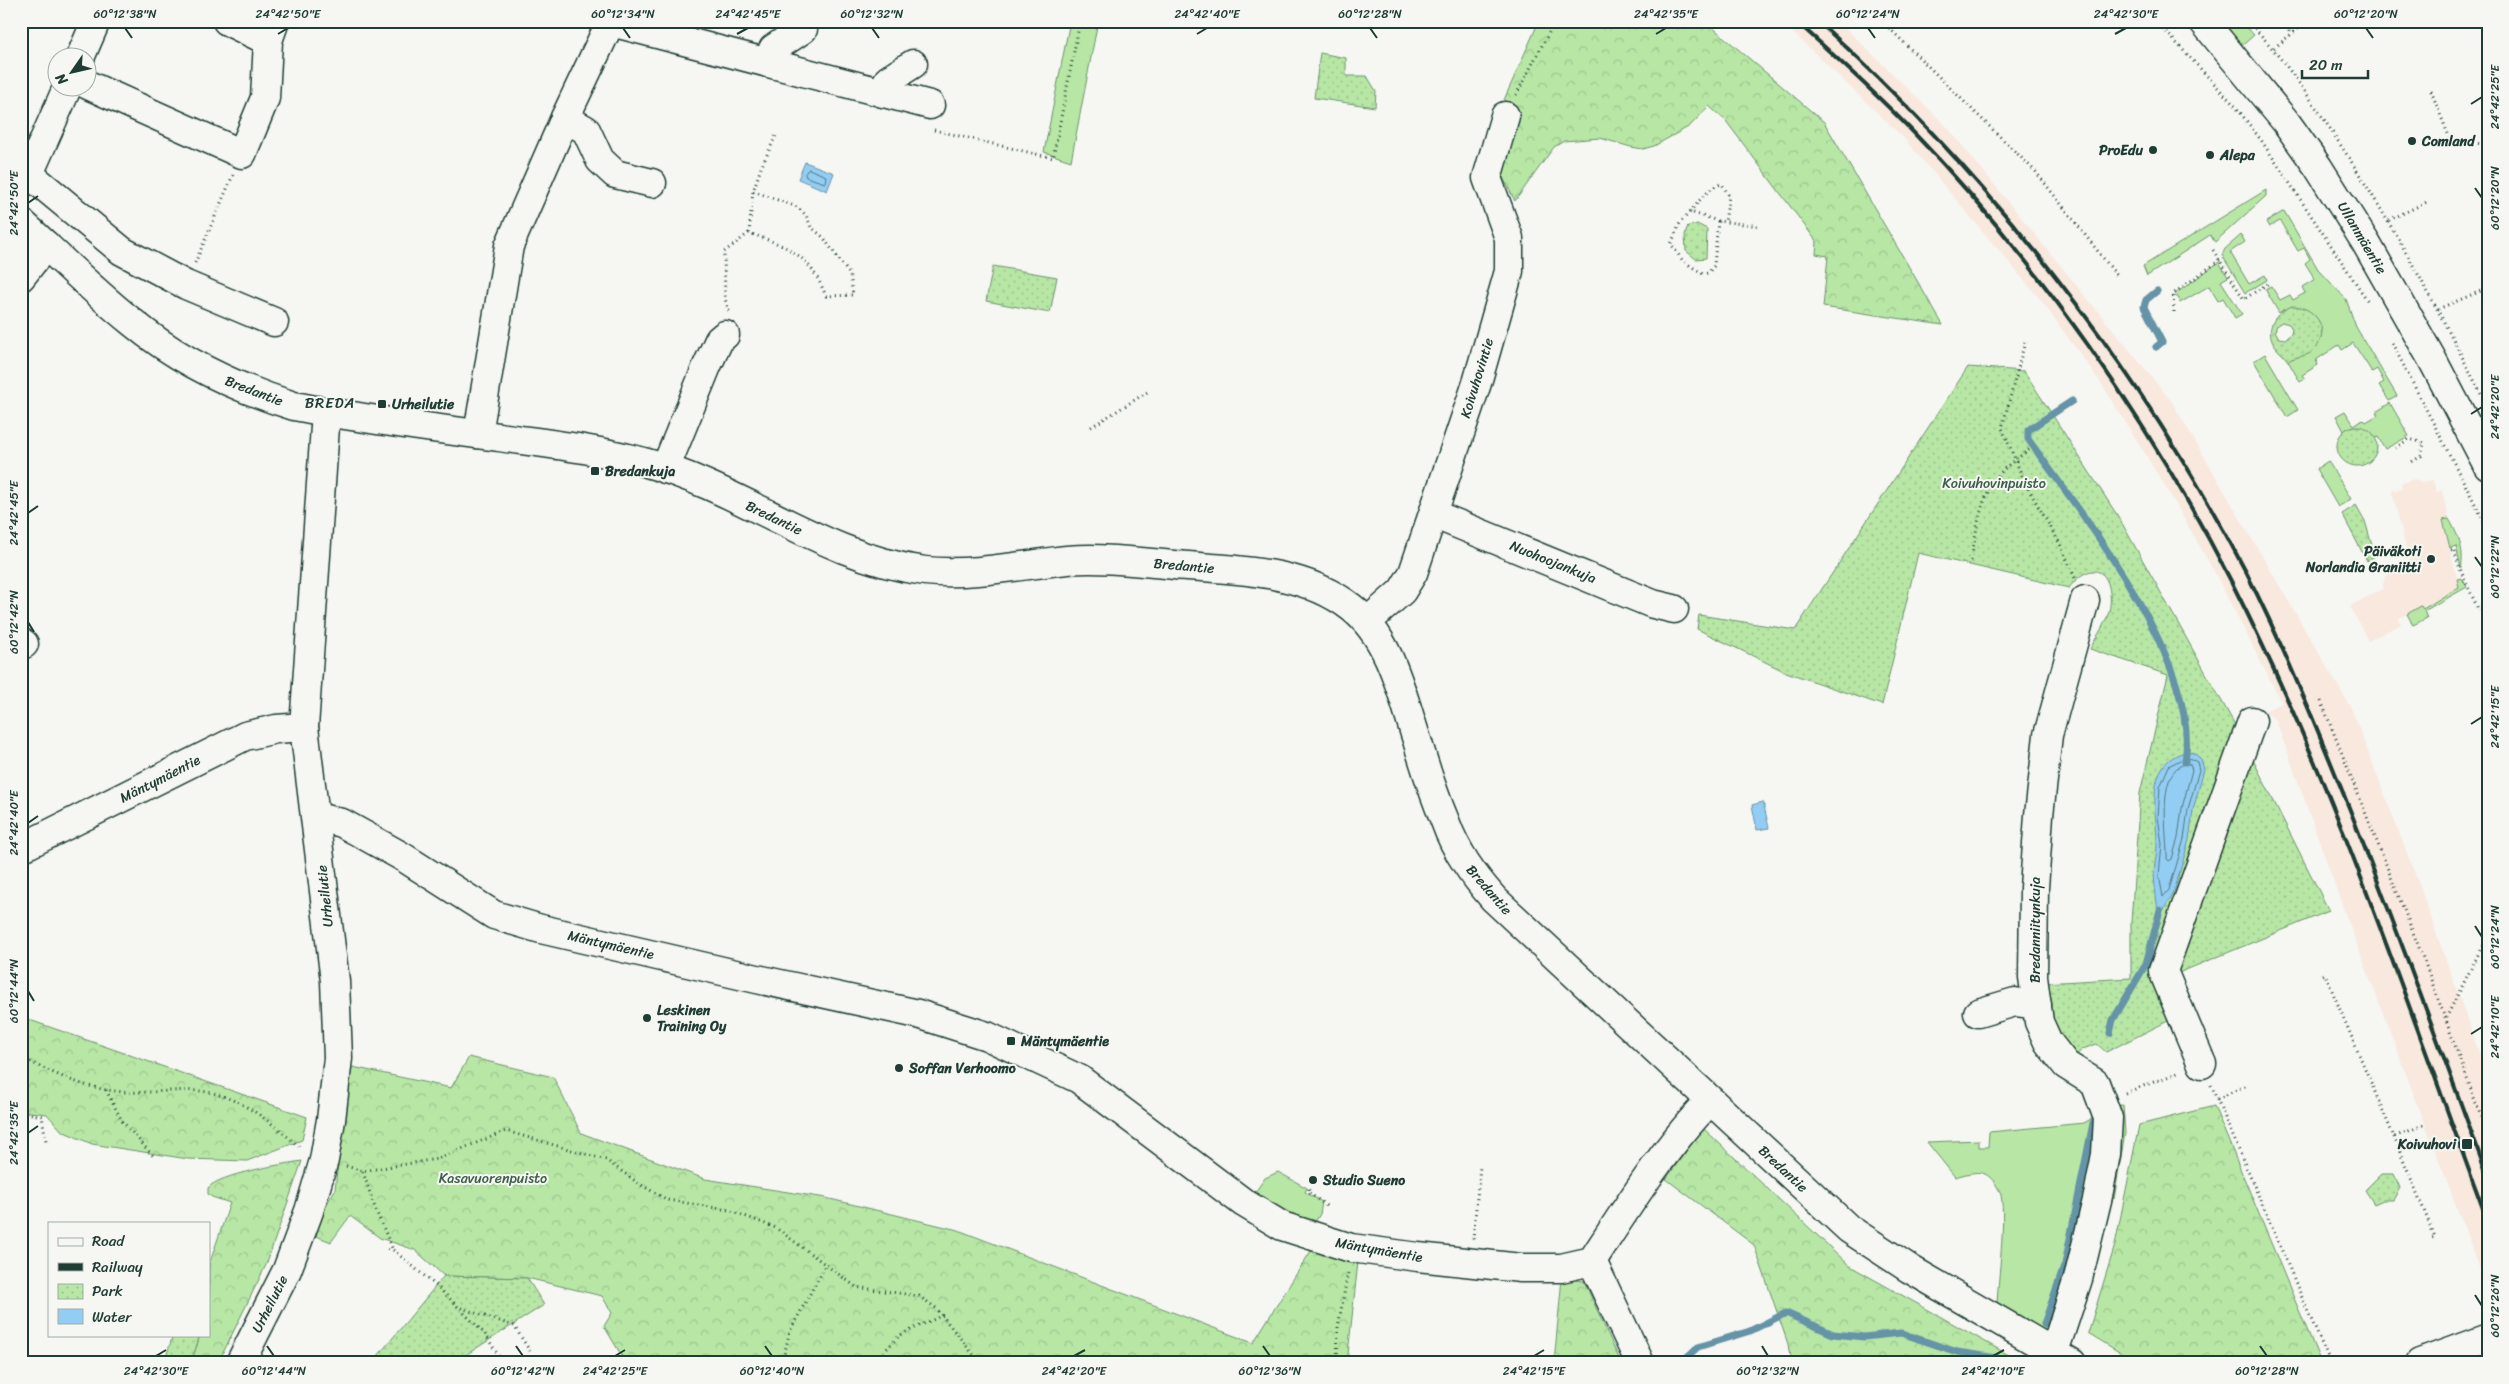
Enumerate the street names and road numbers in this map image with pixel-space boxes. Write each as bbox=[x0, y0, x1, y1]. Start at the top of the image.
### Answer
street label: Ullanmäentie bbox=[2330, 197, 2394, 279]
street label: Koivuhovintie bbox=[1453, 335, 1501, 421]
street label: Bredantie bbox=[221, 368, 287, 414]
street label: Bredantie bbox=[741, 493, 807, 543]
street label: Nuohoojankuja bbox=[1506, 533, 1600, 591]
street label: Bredantie bbox=[1153, 551, 1215, 581]
street label: Mäntymäentie bbox=[115, 748, 205, 810]
street label: Bredantie bbox=[1460, 859, 1518, 921]
street label: Urheilutie bbox=[309, 864, 341, 928]
street label: Bredanniitynkuja bbox=[2023, 877, 2048, 983]
street label: Mäntymäentie bbox=[565, 923, 657, 967]
street label: Bredantie bbox=[1752, 1139, 1814, 1199]
street label: Mäntymäentie bbox=[1333, 1230, 1425, 1270]
street label: Urheilutie bbox=[245, 1271, 295, 1337]

